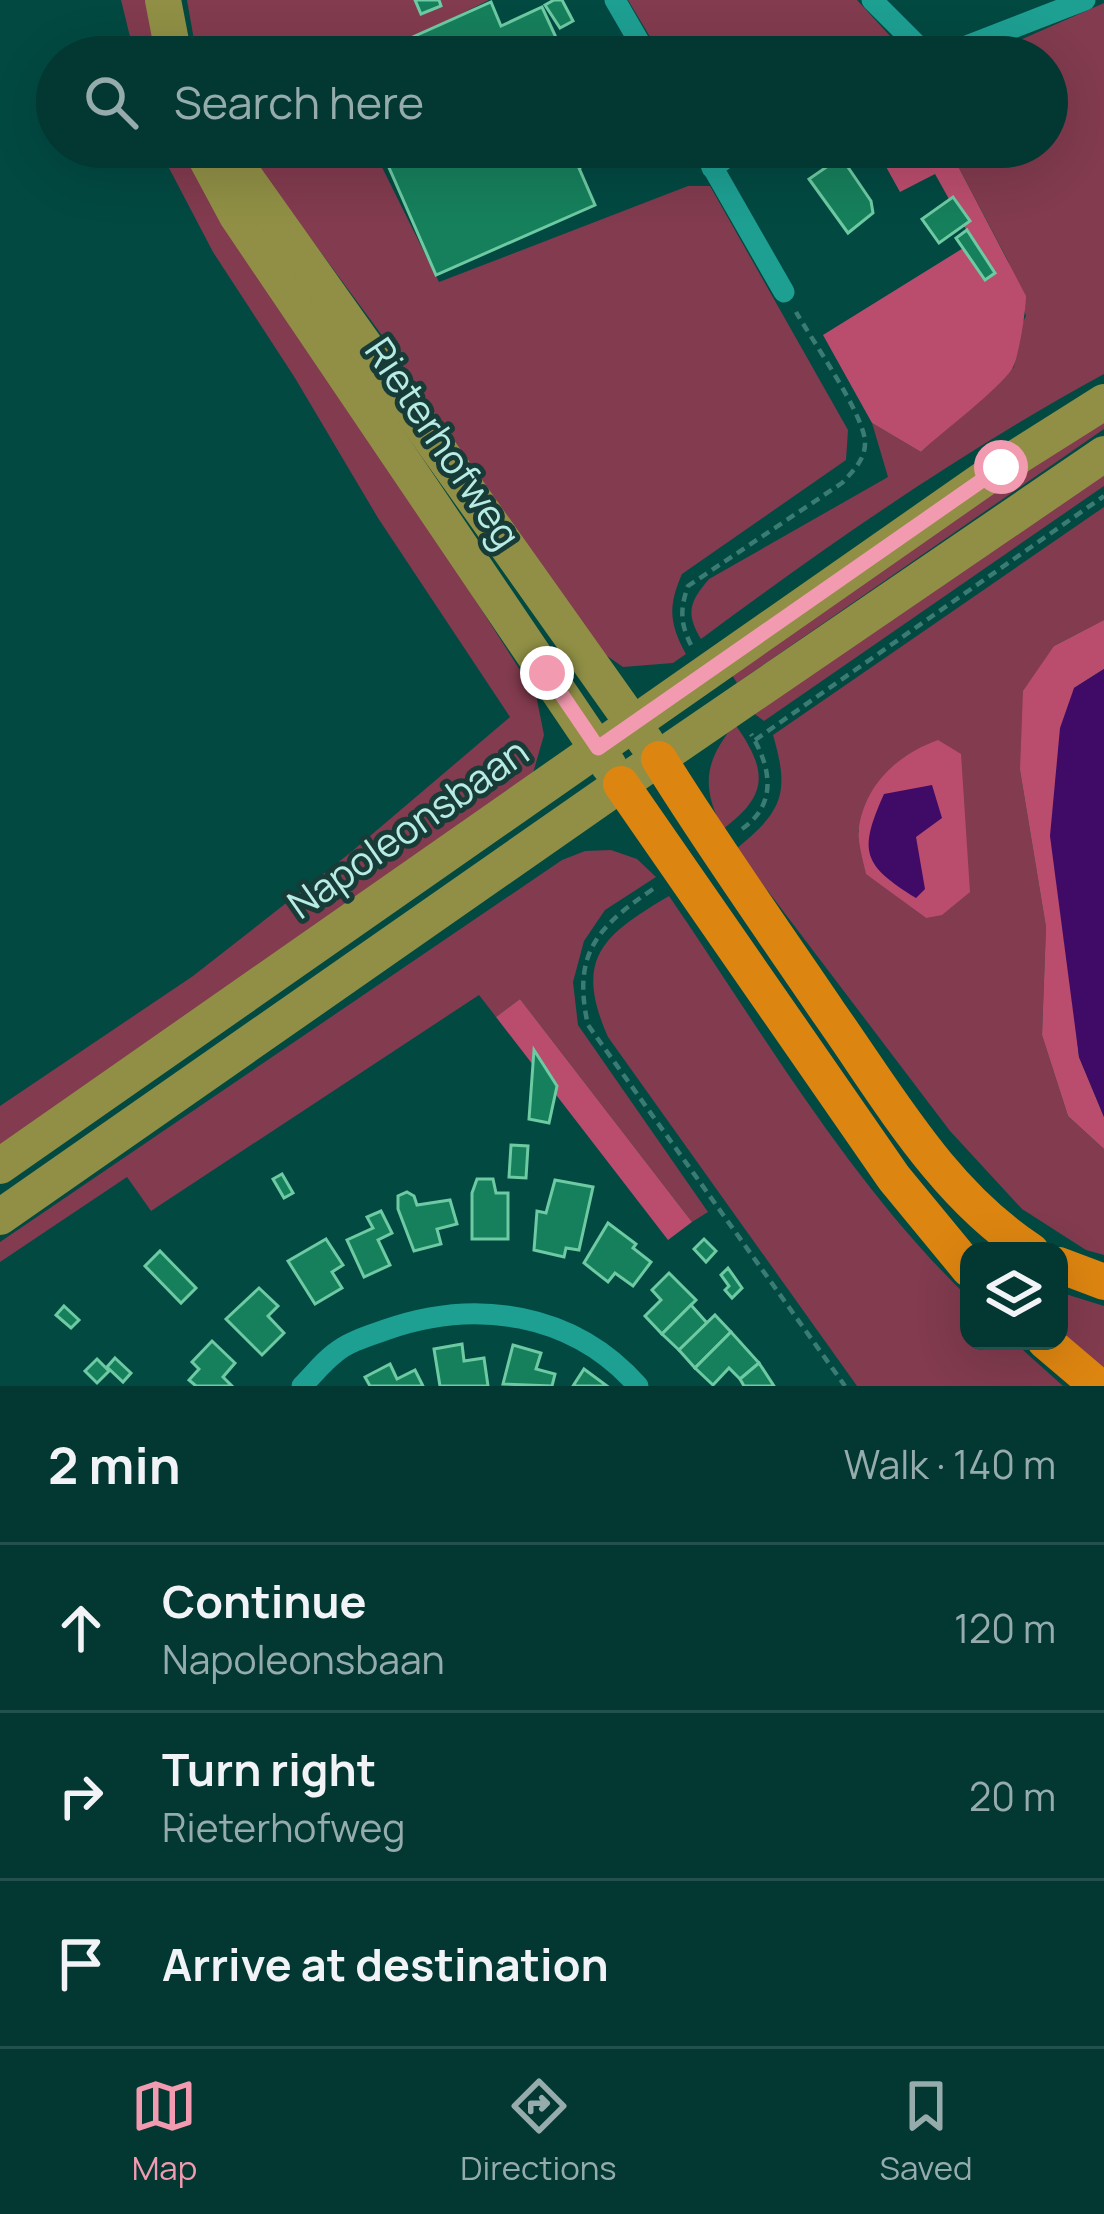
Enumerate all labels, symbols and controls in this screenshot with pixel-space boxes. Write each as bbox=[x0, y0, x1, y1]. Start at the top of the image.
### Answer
search box bbox=[36, 36, 1068, 168]
icon: search bbox=[78, 69, 144, 135]
text: Search here bbox=[174, 71, 424, 133]
street label: Rieterhofweg bbox=[353, 326, 534, 558]
route start bbox=[974, 440, 1028, 494]
route end bbox=[520, 646, 574, 700]
street label: Napoleonsbaan bbox=[276, 724, 539, 930]
map controls bbox=[960, 1242, 1068, 1350]
button: layers bbox=[960, 1242, 1068, 1350]
text: 2 min bbox=[48, 1430, 181, 1499]
text: Walk · 140 m bbox=[844, 1437, 1056, 1491]
text: Continue bbox=[162, 1570, 367, 1632]
icon: ahead bbox=[48, 1595, 114, 1661]
text: 120 m bbox=[954, 1601, 1056, 1655]
text: Napoleonsbaan bbox=[162, 1632, 445, 1686]
text: Turn right bbox=[162, 1738, 376, 1800]
icon: right bbox=[48, 1763, 114, 1829]
text: 20 m bbox=[969, 1769, 1056, 1823]
text: Rieterhofweg bbox=[162, 1800, 405, 1854]
icon: arrive bbox=[48, 1931, 114, 1997]
text: Arrive at destination bbox=[162, 1933, 609, 1995]
tab: Map bbox=[131, 2073, 197, 2190]
tab: Directions bbox=[460, 2073, 617, 2190]
tab: Saved bbox=[880, 2073, 973, 2190]

